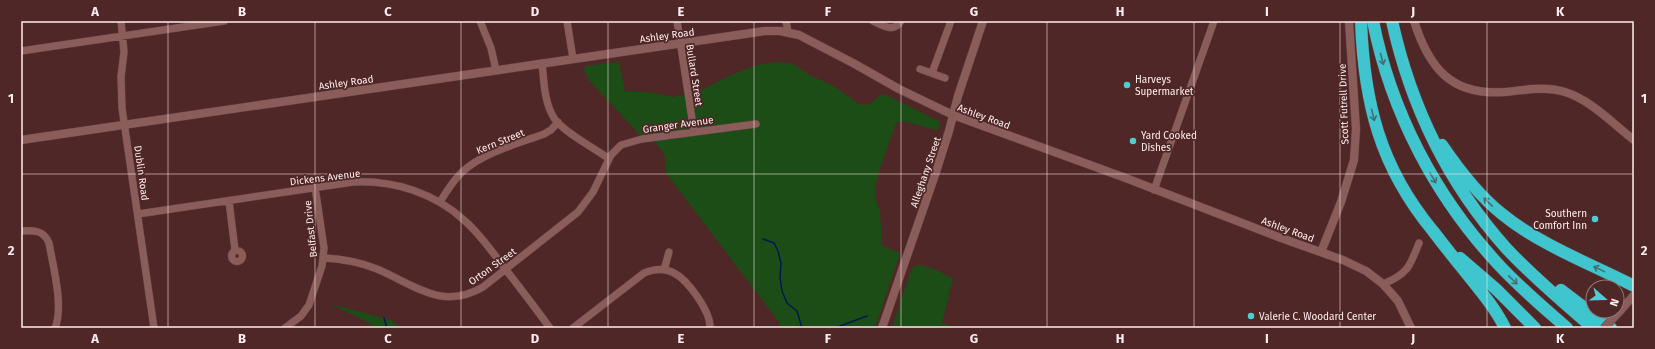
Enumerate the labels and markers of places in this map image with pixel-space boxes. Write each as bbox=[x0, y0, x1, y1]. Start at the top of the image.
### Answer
place label: Harveys Supermarket bbox=[1135, 74, 1194, 98]
marker: Harveys Supermarket bbox=[1122, 80, 1132, 90]
place label: Yard Cooked Dishes bbox=[1141, 130, 1197, 154]
marker: Yard Cooked Dishes bbox=[1128, 136, 1138, 146]
place label: Southern Comfort Inn bbox=[1533, 208, 1587, 232]
marker: Southern Comfort Inn bbox=[1590, 214, 1600, 224]
marker: Valerie C. Woodard Center bbox=[1246, 311, 1256, 321]
place label: Valerie C. Woodard Center bbox=[1259, 311, 1376, 323]

